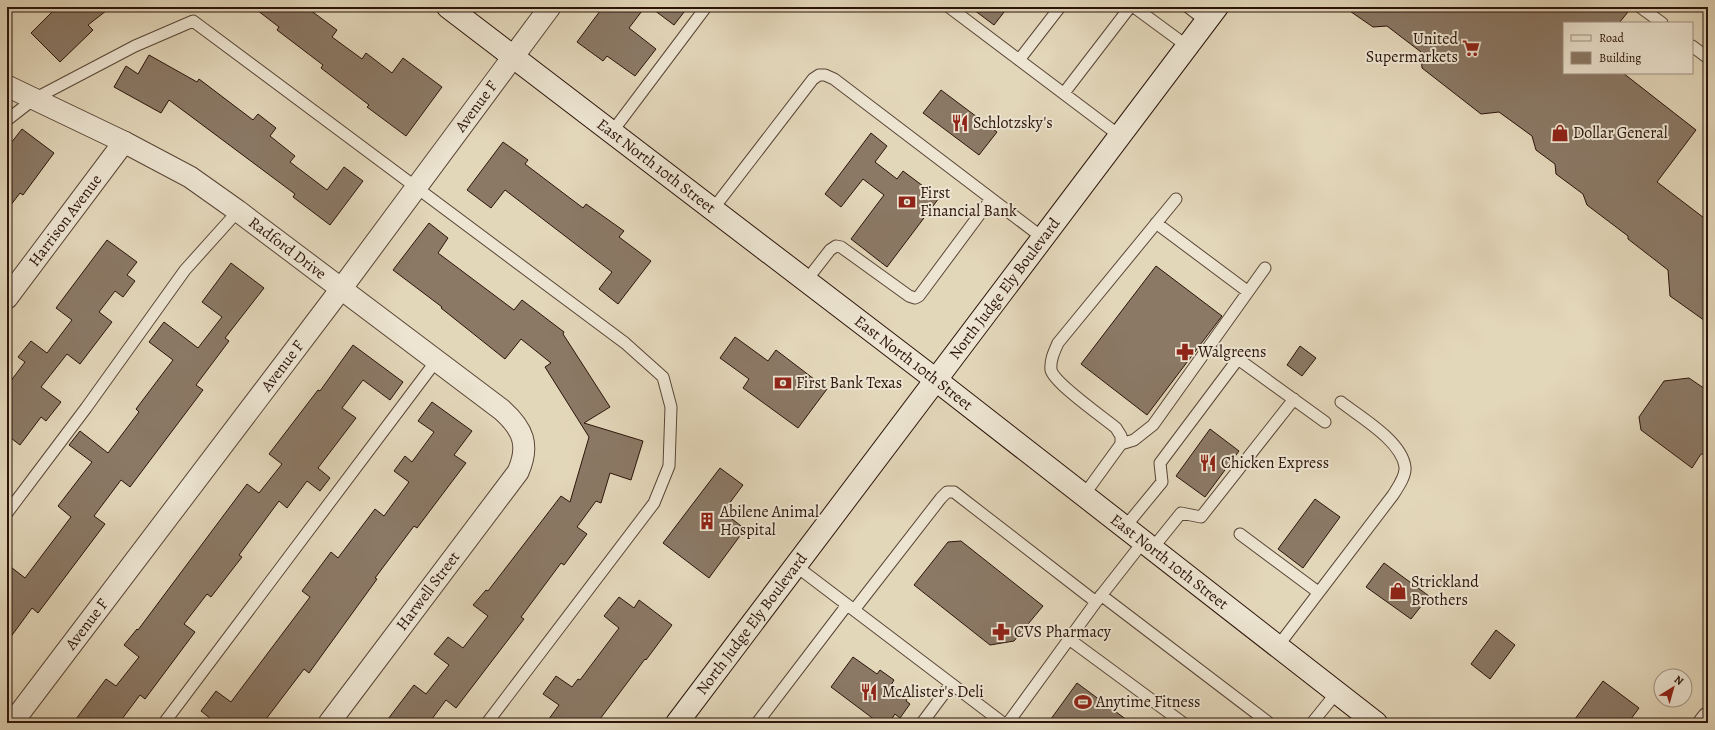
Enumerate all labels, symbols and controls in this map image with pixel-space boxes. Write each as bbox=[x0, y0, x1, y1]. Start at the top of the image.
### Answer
legend bbox=[1563, 22, 1693, 74]
place label: United Supermarkets bbox=[1366, 28, 1458, 68]
text: Road bbox=[1599, 30, 1625, 46]
supermarket icon: United Supermarkets bbox=[1461, 38, 1481, 58]
text: Building bbox=[1599, 50, 1641, 66]
street label: Avenue F bbox=[449, 76, 503, 137]
place label: Schlotzsky's bbox=[973, 112, 1053, 134]
restaurant icon: Schlotzsky's bbox=[950, 113, 970, 133]
street label: East North 10th Street bbox=[592, 114, 720, 219]
place label: Dollar General bbox=[1573, 122, 1668, 144]
shop icon: Dollar General bbox=[1550, 123, 1570, 143]
street label: Harrison Avenue bbox=[23, 170, 107, 271]
place label: First Financial Bank bbox=[920, 182, 1017, 222]
bank icon: First Financial Bank bbox=[897, 192, 917, 212]
street label: Radford Drive bbox=[244, 212, 331, 285]
street label: North Judge Ely Boulevard bbox=[944, 213, 1065, 364]
street label: East North 10th Street bbox=[850, 310, 977, 416]
street label: Avenue F bbox=[255, 336, 309, 397]
place label: Walgreens bbox=[1197, 341, 1267, 363]
pharmacy icon: Walgreens bbox=[1175, 342, 1195, 362]
place label: First Bank Texas bbox=[796, 372, 902, 394]
bank icon: First Bank Texas bbox=[773, 373, 793, 393]
place label: Chicken Express bbox=[1221, 452, 1329, 474]
restaurant icon: Chicken Express bbox=[1198, 453, 1218, 473]
place label: Abilene Animal Hospital bbox=[719, 501, 819, 541]
street label: East North 10th Street bbox=[1106, 509, 1233, 615]
building icon: Abilene Animal Hospital bbox=[697, 511, 717, 531]
street label: Harwell Street bbox=[391, 547, 465, 635]
street label: North Judge Ely Boulevard bbox=[691, 548, 813, 699]
place label: Strickland Brothers bbox=[1411, 571, 1479, 611]
shop icon: Strickland Brothers bbox=[1388, 581, 1408, 601]
street label: Avenue F bbox=[60, 594, 114, 655]
place label: CVS Pharmacy bbox=[1014, 621, 1112, 643]
pharmacy icon: CVS Pharmacy bbox=[991, 622, 1011, 642]
north arrow bbox=[1653, 668, 1693, 708]
text: N bbox=[1671, 672, 1686, 689]
place label: McAlister's Deli bbox=[882, 681, 984, 703]
restaurant icon: McAlister's Deli bbox=[859, 682, 879, 702]
place label: Anytime Fitness bbox=[1095, 691, 1201, 713]
sports icon: Anytime Fitness bbox=[1073, 692, 1093, 712]

